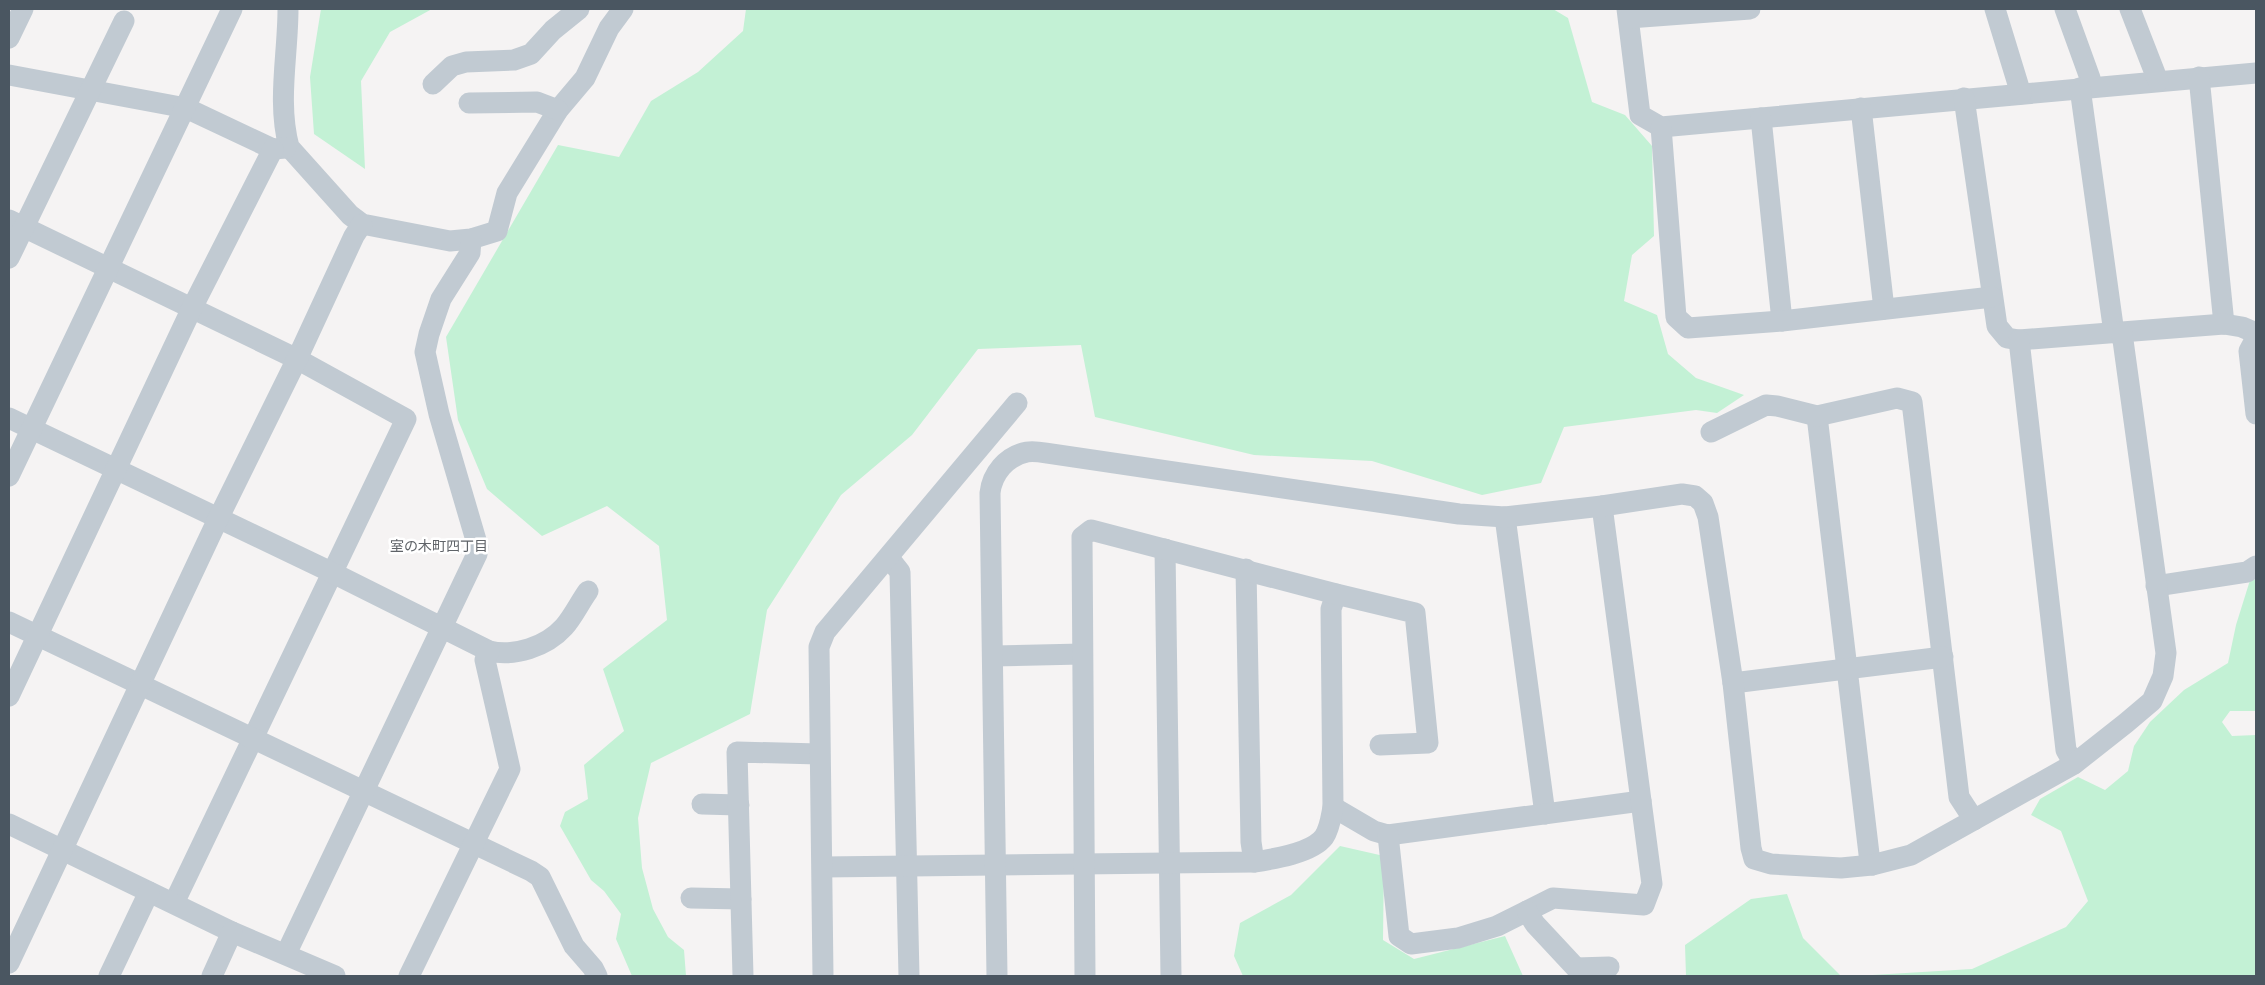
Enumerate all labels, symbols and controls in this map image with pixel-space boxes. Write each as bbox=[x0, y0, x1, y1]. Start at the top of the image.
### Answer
district label: 室の木町四丁目 bbox=[390, 538, 488, 554]

